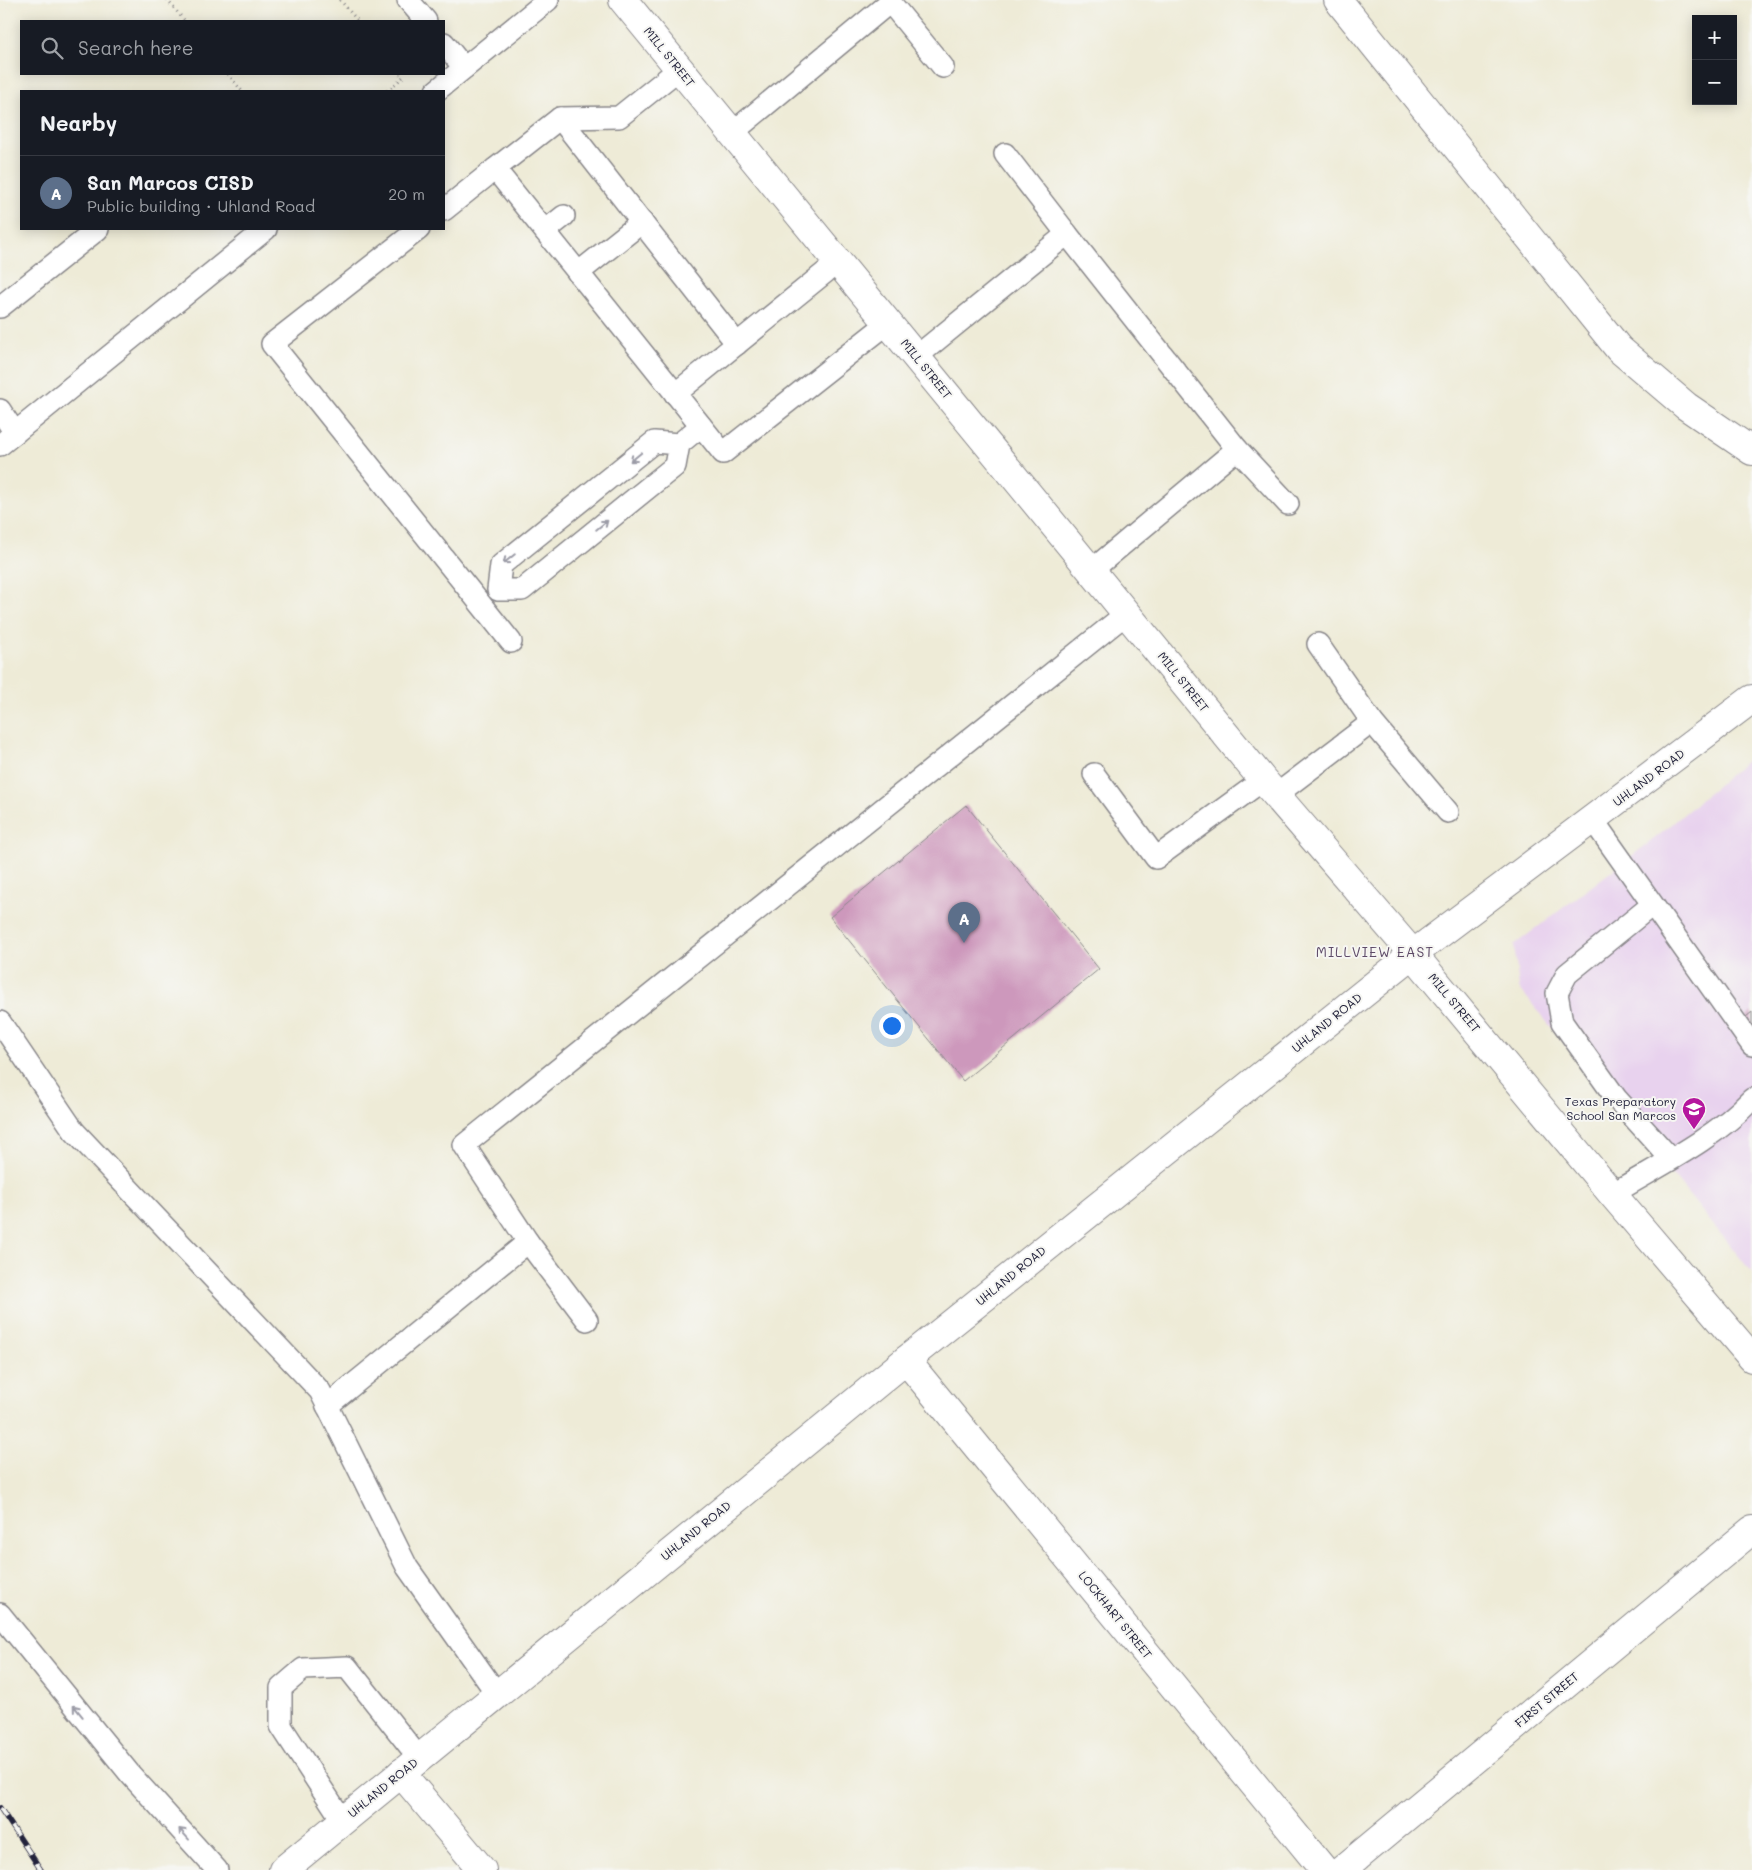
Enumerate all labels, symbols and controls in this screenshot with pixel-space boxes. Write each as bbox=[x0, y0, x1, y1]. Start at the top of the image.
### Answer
map controls bbox=[1692, 15, 1737, 105]
button: + bbox=[1692, 15, 1737, 60]
search box bbox=[20, 20, 445, 75]
street label: MILL STREET bbox=[641, 23, 699, 90]
icon: search bbox=[38, 34, 66, 62]
text: Search here bbox=[78, 35, 194, 60]
button: − bbox=[1692, 60, 1737, 105]
text: Nearby bbox=[40, 109, 117, 136]
text: San Marcos CISD bbox=[87, 170, 254, 195]
text: A bbox=[50, 183, 62, 204]
text: 20 m bbox=[388, 183, 425, 204]
text: Public building · Uhland Road bbox=[87, 195, 315, 216]
street label: MILL STREET bbox=[898, 335, 956, 402]
one-way arrow bbox=[629, 452, 642, 463]
one-way arrow bbox=[596, 519, 609, 530]
one-way arrow bbox=[503, 554, 516, 565]
street label: MILL STREET bbox=[1155, 648, 1213, 715]
street label: UHLAND ROAD bbox=[1609, 745, 1688, 809]
pin: A bbox=[948, 902, 980, 943]
district label: MILLVIEW EAST bbox=[1316, 942, 1434, 961]
street label: MILL STREET bbox=[1425, 969, 1485, 1036]
street label: UHLAND ROAD bbox=[1288, 989, 1365, 1055]
your location bbox=[879, 1013, 905, 1039]
place label: Texas Preparatory School San Marcos bbox=[1565, 1093, 1676, 1123]
school or university icon: Texas Preparatory School San Marcos bbox=[1681, 1096, 1707, 1130]
street label: UHLAND ROAD bbox=[972, 1242, 1049, 1308]
street label: UHLAND ROAD bbox=[657, 1497, 734, 1563]
street label: LOCKHART STREET bbox=[1075, 1567, 1156, 1662]
street label: FIRST STREET bbox=[1511, 1668, 1582, 1731]
one-way arrow bbox=[73, 1704, 84, 1717]
street label: UHLAND ROAD bbox=[344, 1754, 421, 1820]
one-way arrow bbox=[178, 1827, 190, 1840]

